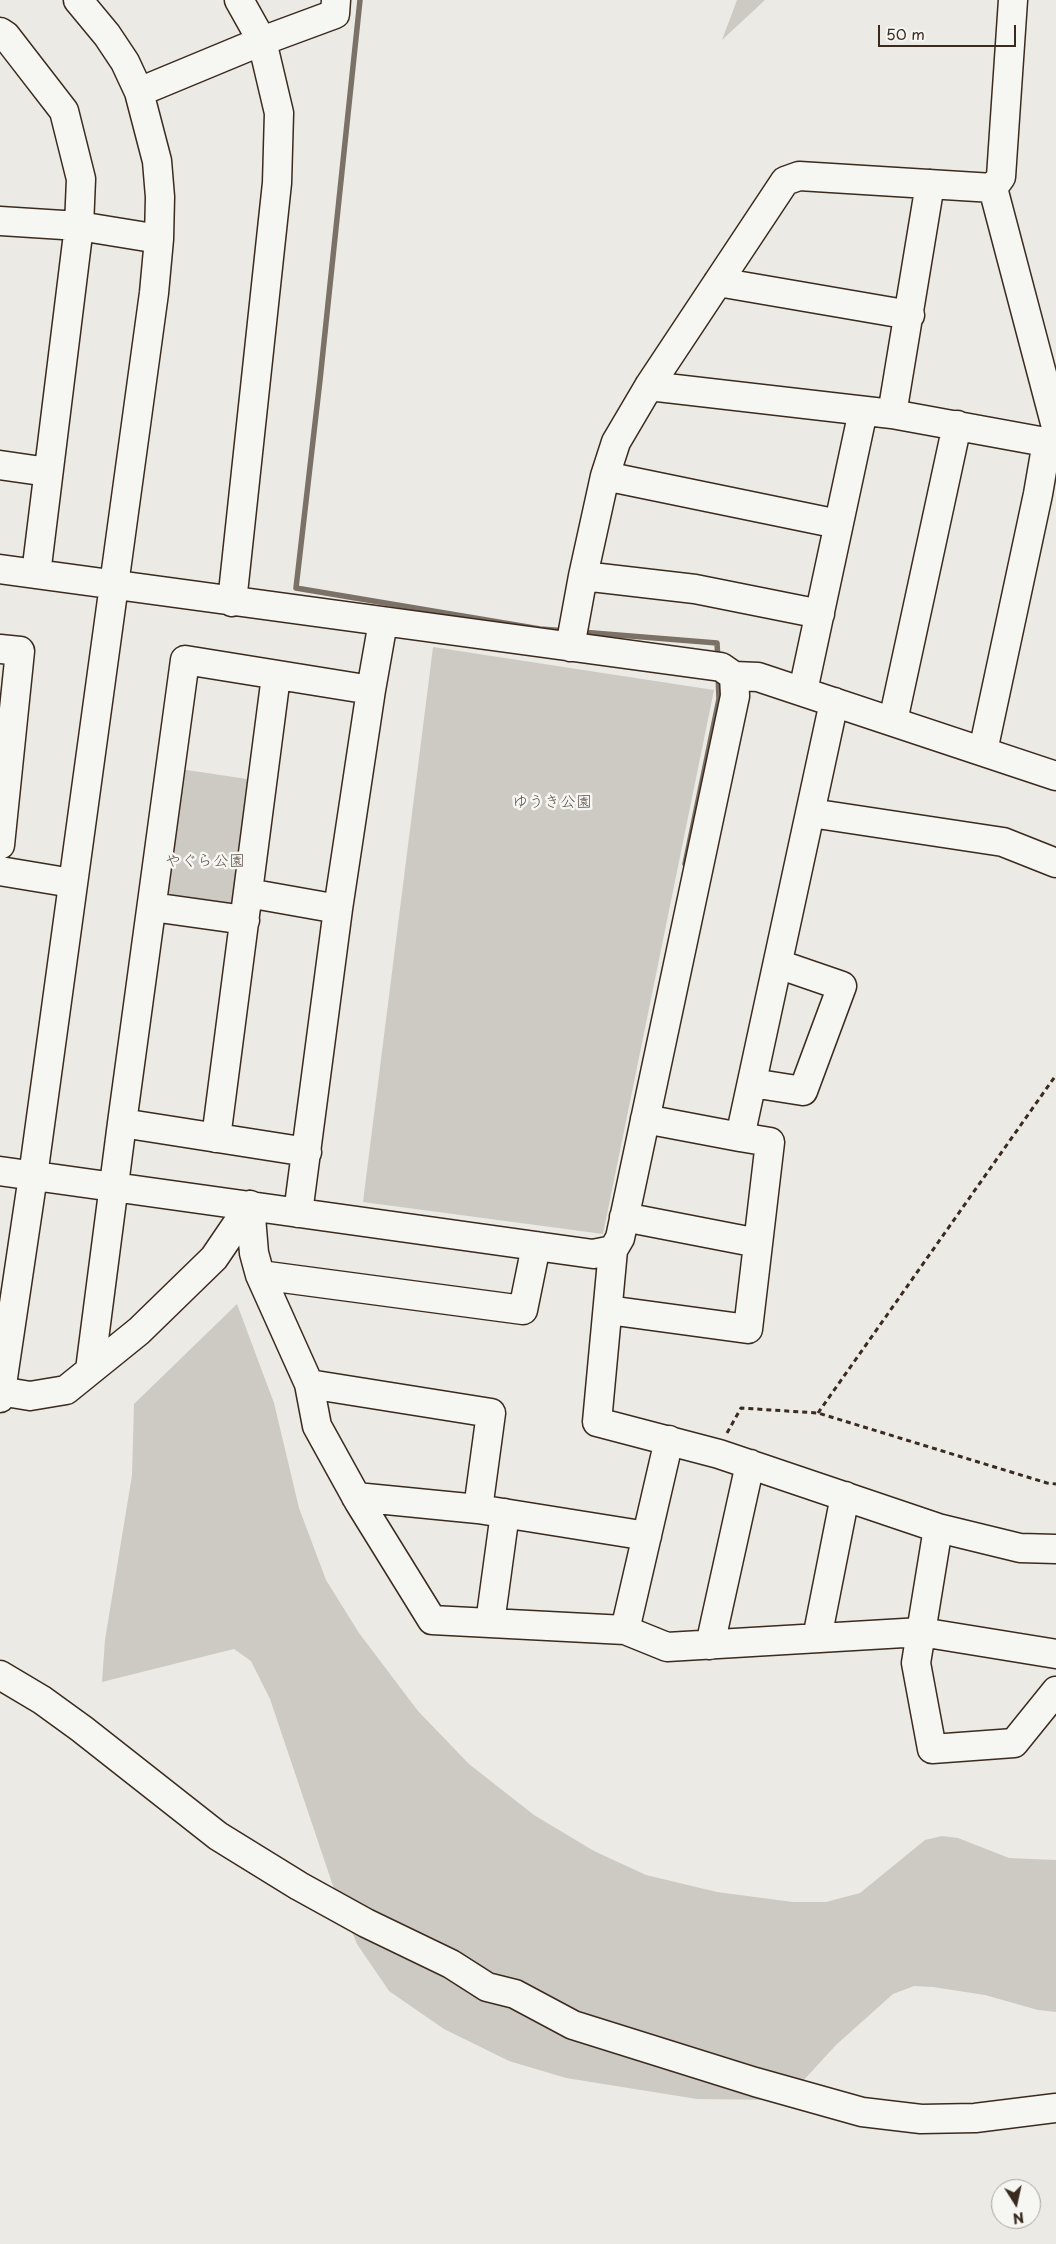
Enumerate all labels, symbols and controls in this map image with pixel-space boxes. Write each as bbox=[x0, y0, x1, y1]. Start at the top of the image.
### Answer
scale bar bbox=[881, 15, 1018, 47]
text: 50 m bbox=[886, 22, 925, 45]
park label: ゆうき公園 bbox=[512, 793, 592, 813]
park label: やぐら公園 bbox=[165, 852, 245, 872]
north arrow bbox=[991, 2179, 1041, 2229]
text: N bbox=[1011, 2207, 1026, 2230]

